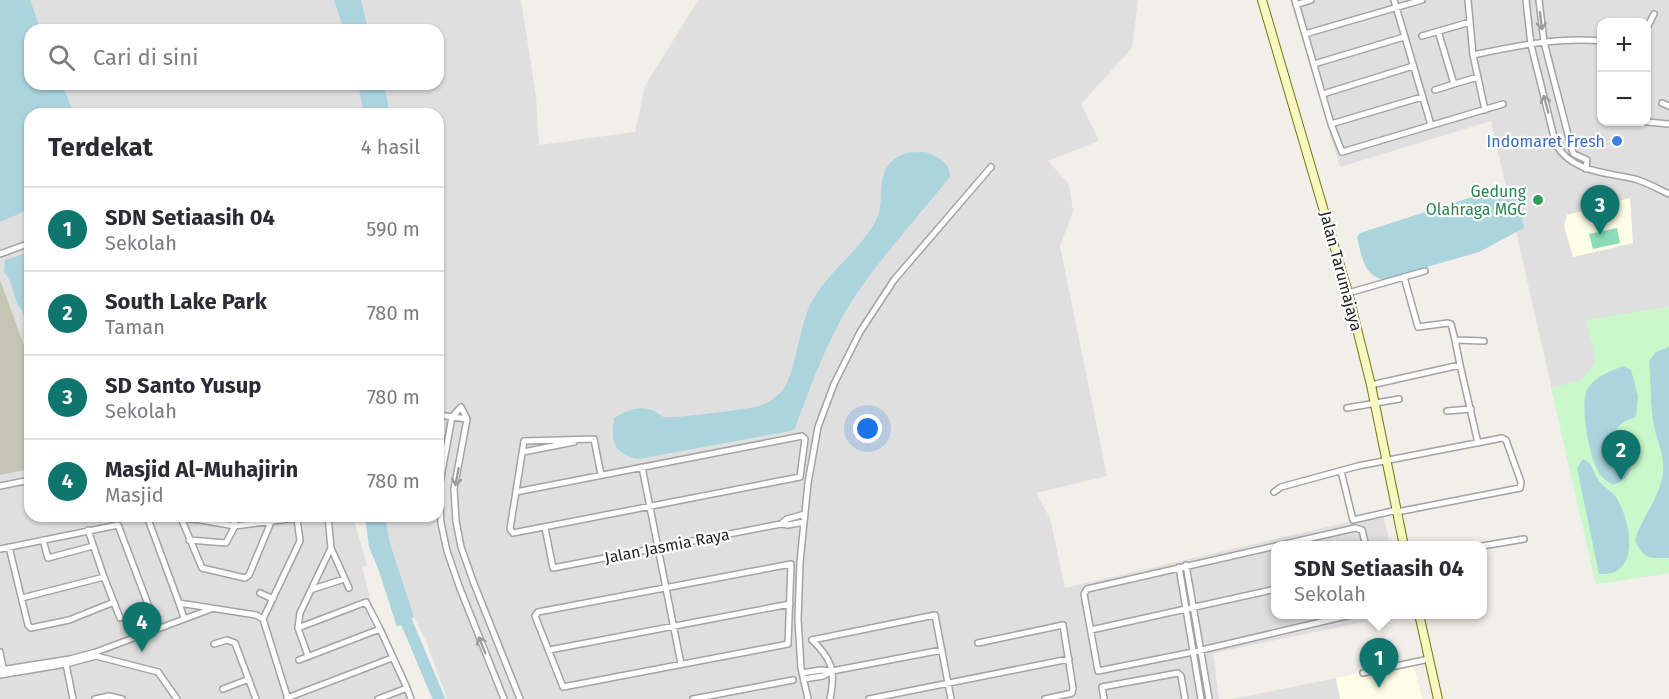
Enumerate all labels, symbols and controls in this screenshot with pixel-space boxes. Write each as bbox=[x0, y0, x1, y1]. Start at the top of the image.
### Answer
one-way arrow bbox=[1536, 10, 1547, 30]
map controls bbox=[1597, 18, 1651, 126]
button: + bbox=[1597, 18, 1651, 72]
search box bbox=[24, 24, 444, 90]
icon: search bbox=[45, 41, 78, 74]
text: Cari di sini bbox=[93, 44, 198, 71]
button: − bbox=[1597, 72, 1651, 126]
one-way arrow bbox=[1539, 95, 1551, 114]
text: Terdekat bbox=[48, 132, 153, 163]
place label: Indomaret Fresh bbox=[1487, 132, 1605, 151]
marker: Indomaret Fresh bbox=[1610, 134, 1624, 148]
text: 4 hasil bbox=[361, 135, 420, 159]
place label: Gedung Olahraga MGC bbox=[1426, 182, 1527, 219]
pin: 3 bbox=[1580, 186, 1620, 235]
marker: Gedung Olahraga MGC bbox=[1531, 193, 1545, 207]
text: SDN Setiaasih 04 bbox=[105, 204, 275, 231]
street label: Jalan Tarumajaya bbox=[1316, 209, 1366, 333]
text: 1 bbox=[63, 217, 72, 241]
text: 590 m bbox=[366, 217, 420, 241]
text: Sekolah bbox=[105, 231, 177, 255]
text: South Lake Park bbox=[105, 288, 267, 315]
text: 2 bbox=[62, 301, 73, 325]
text: 780 m bbox=[367, 301, 420, 325]
text: Taman bbox=[105, 315, 165, 339]
text: SD Santo Yusup bbox=[105, 372, 261, 399]
text: 3 bbox=[62, 385, 73, 409]
text: 780 m bbox=[367, 385, 420, 409]
text: Sekolah bbox=[105, 399, 177, 423]
your location bbox=[853, 414, 882, 443]
pin: 2 bbox=[1602, 430, 1640, 480]
text: Masjid Al-Muhajirin bbox=[105, 456, 298, 483]
one-way arrow bbox=[451, 467, 462, 486]
text: 4 bbox=[62, 469, 73, 493]
text: 780 m bbox=[367, 469, 420, 493]
text: Masjid bbox=[105, 483, 164, 507]
street label: Jalan Jasmia Raya bbox=[603, 525, 731, 567]
popup bbox=[1271, 541, 1487, 619]
text: SDN Setiaasih 04 bbox=[1294, 555, 1464, 582]
text: Sekolah bbox=[1294, 582, 1366, 606]
pin: 4 bbox=[122, 602, 162, 652]
one-way arrow bbox=[476, 636, 487, 654]
pin: 1 bbox=[1360, 638, 1398, 688]

